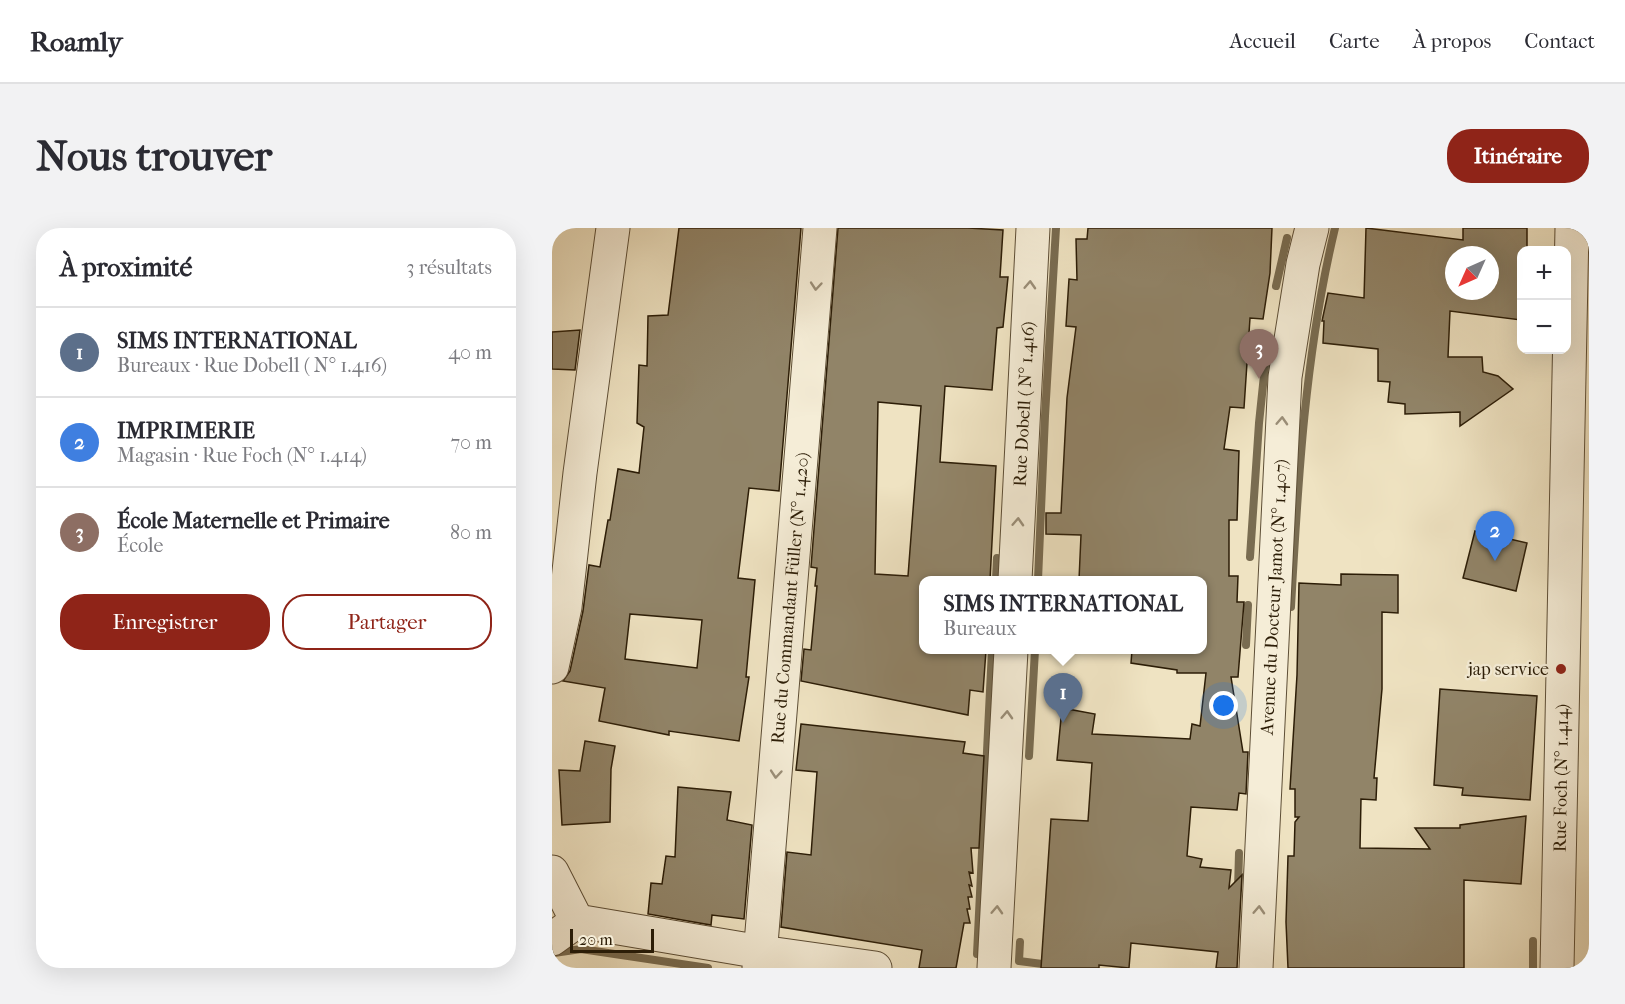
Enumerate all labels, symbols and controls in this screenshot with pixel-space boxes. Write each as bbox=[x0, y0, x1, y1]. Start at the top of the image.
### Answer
text: Roamly bbox=[30, 25, 122, 58]
text: Accueil bbox=[1230, 29, 1296, 53]
text: Carte bbox=[1329, 29, 1380, 53]
text: À propos bbox=[1413, 29, 1491, 53]
text: Contact bbox=[1524, 29, 1595, 53]
button: Itinéraire bbox=[1447, 129, 1589, 183]
text: Nous trouver bbox=[36, 132, 272, 181]
north arrow bbox=[1445, 246, 1499, 300]
map controls bbox=[1517, 246, 1571, 354]
button: + bbox=[1517, 246, 1571, 300]
text: À proximité bbox=[60, 252, 192, 283]
text: 3 résultats bbox=[406, 256, 492, 279]
one-way arrow bbox=[1024, 281, 1037, 290]
one-way arrow bbox=[809, 282, 822, 291]
button: − bbox=[1517, 300, 1571, 354]
street label: Rue Dobell ( N° 1.416) bbox=[1010, 321, 1039, 487]
text: SIMS INTERNATIONAL bbox=[117, 328, 357, 354]
pin: 3 bbox=[1240, 330, 1278, 379]
text: 1 bbox=[76, 341, 83, 364]
text: 40 m bbox=[448, 341, 492, 364]
text: Bureaux · Rue Dobell ( N° 1.416) bbox=[117, 354, 387, 377]
one-way arrow bbox=[1276, 417, 1289, 426]
text: IMPRIMERIE bbox=[117, 418, 255, 444]
text: 2 bbox=[74, 431, 85, 454]
text: 70 m bbox=[450, 431, 492, 454]
text: Magasin · Rue Foch (N° 1.414) bbox=[117, 444, 367, 467]
street label: Rue du Commandant Füller (N° 1.420) bbox=[767, 451, 814, 745]
street label: Avenue du Docteur Jamot (N° 1.407) bbox=[1257, 459, 1292, 737]
text: École Maternelle et Primaire bbox=[117, 508, 390, 534]
pin: 2 bbox=[1476, 512, 1514, 561]
one-way arrow bbox=[1011, 518, 1024, 527]
text: 3 bbox=[75, 521, 84, 544]
text: 80 m bbox=[450, 521, 492, 544]
text: École bbox=[117, 534, 163, 557]
popup bbox=[919, 576, 1207, 654]
text: SIMS INTERNATIONAL bbox=[943, 591, 1183, 617]
button: Enregistrer bbox=[60, 594, 270, 650]
button: Partager bbox=[282, 594, 492, 650]
text: Bureaux bbox=[943, 617, 1017, 640]
place label: jap service bbox=[1466, 659, 1549, 680]
marker: jap service bbox=[1554, 662, 1568, 676]
pin: 1 bbox=[1044, 674, 1082, 723]
your location bbox=[1209, 691, 1238, 720]
street label: Rue Foch (N° 1.414) bbox=[1550, 704, 1573, 852]
one-way arrow bbox=[1001, 710, 1014, 719]
one-way arrow bbox=[769, 769, 782, 778]
one-way arrow bbox=[990, 905, 1003, 914]
one-way arrow bbox=[1252, 905, 1265, 914]
scale bar bbox=[570, 926, 654, 954]
text: 20 m bbox=[579, 930, 613, 949]

